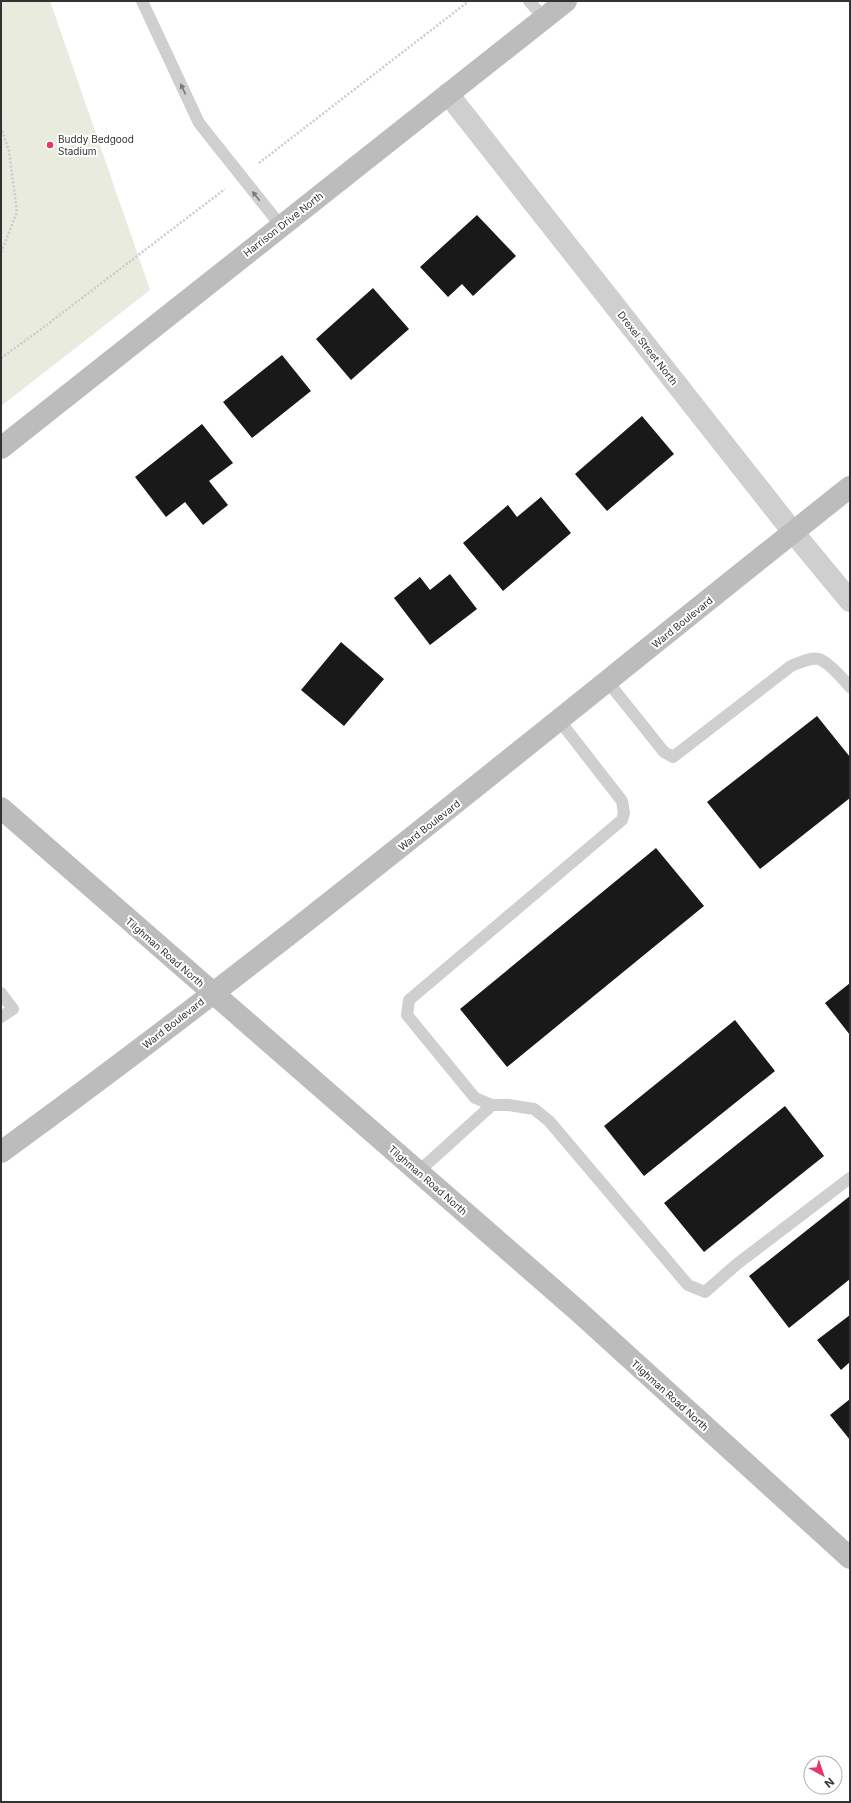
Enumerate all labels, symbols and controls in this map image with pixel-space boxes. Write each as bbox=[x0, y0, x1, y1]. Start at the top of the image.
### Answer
one-way arrow bbox=[180, 84, 186, 95]
place label: Buddy Bedgood Stadium bbox=[58, 133, 134, 157]
marker: Buddy Bedgood Stadium bbox=[45, 140, 55, 150]
street label: Harrison Drive North bbox=[241, 189, 325, 259]
one-way arrow bbox=[252, 190, 261, 201]
street label: Drexel Street North bbox=[615, 309, 681, 387]
street label: Ward Boulevard bbox=[649, 594, 715, 650]
street label: Ward Boulevard bbox=[396, 797, 462, 853]
street label: Tilghman Road North bbox=[123, 915, 207, 989]
street label: Ward Boulevard bbox=[140, 995, 206, 1051]
street label: Tilghman Road North bbox=[386, 1143, 470, 1217]
street label: Tilghman Road North bbox=[629, 1357, 711, 1433]
north arrow bbox=[803, 1755, 843, 1795]
text: N bbox=[822, 1775, 837, 1791]

